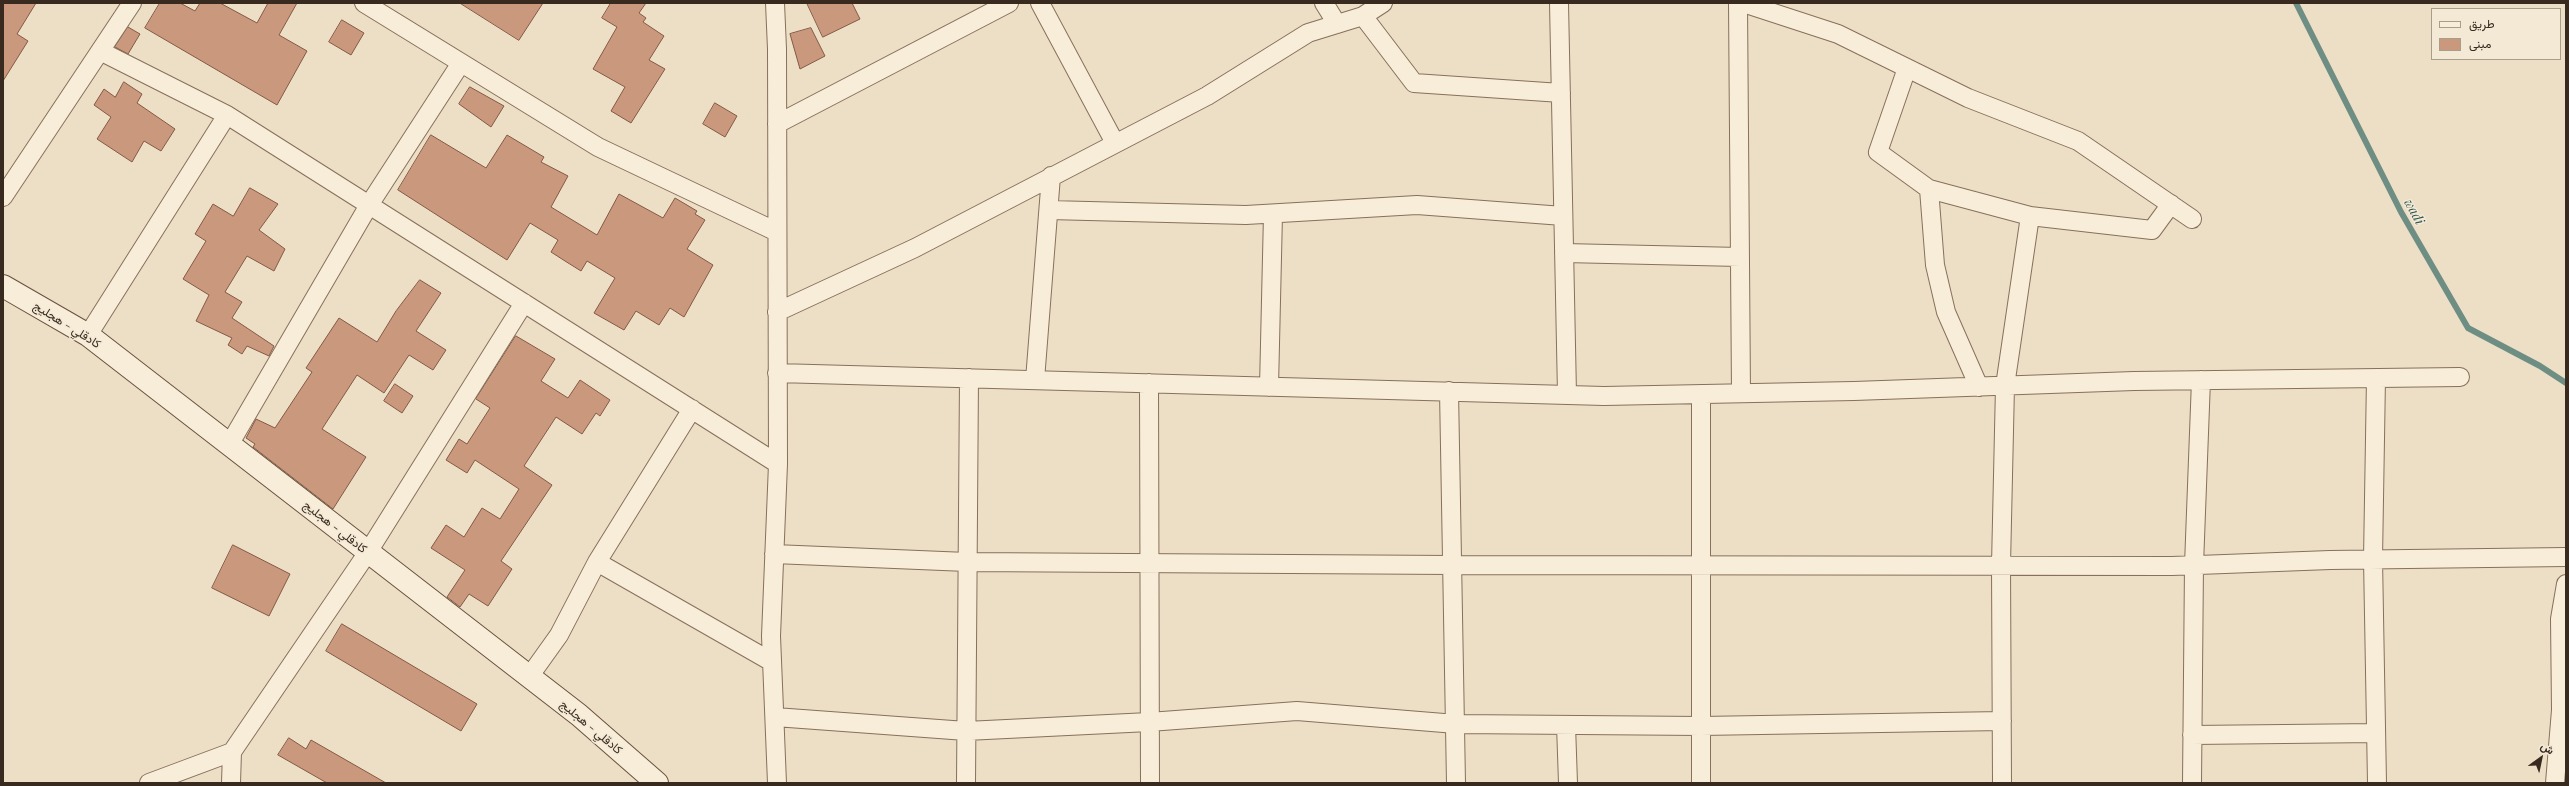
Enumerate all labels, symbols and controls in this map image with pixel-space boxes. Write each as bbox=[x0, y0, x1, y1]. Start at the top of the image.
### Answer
legend bbox=[2431, 8, 2561, 60]
text: طريق bbox=[2469, 15, 2494, 31]
text: مبنى bbox=[2469, 35, 2491, 51]
water label: wadi bbox=[2401, 197, 2427, 227]
street label: كادقلي - هجليج bbox=[31, 299, 103, 351]
street label: كادقلي - هجليج bbox=[300, 498, 370, 556]
street label: كادقلي - هجليج bbox=[557, 697, 625, 757]
north arrow bbox=[2521, 738, 2561, 778]
text: ش bbox=[2538, 738, 2557, 757]

